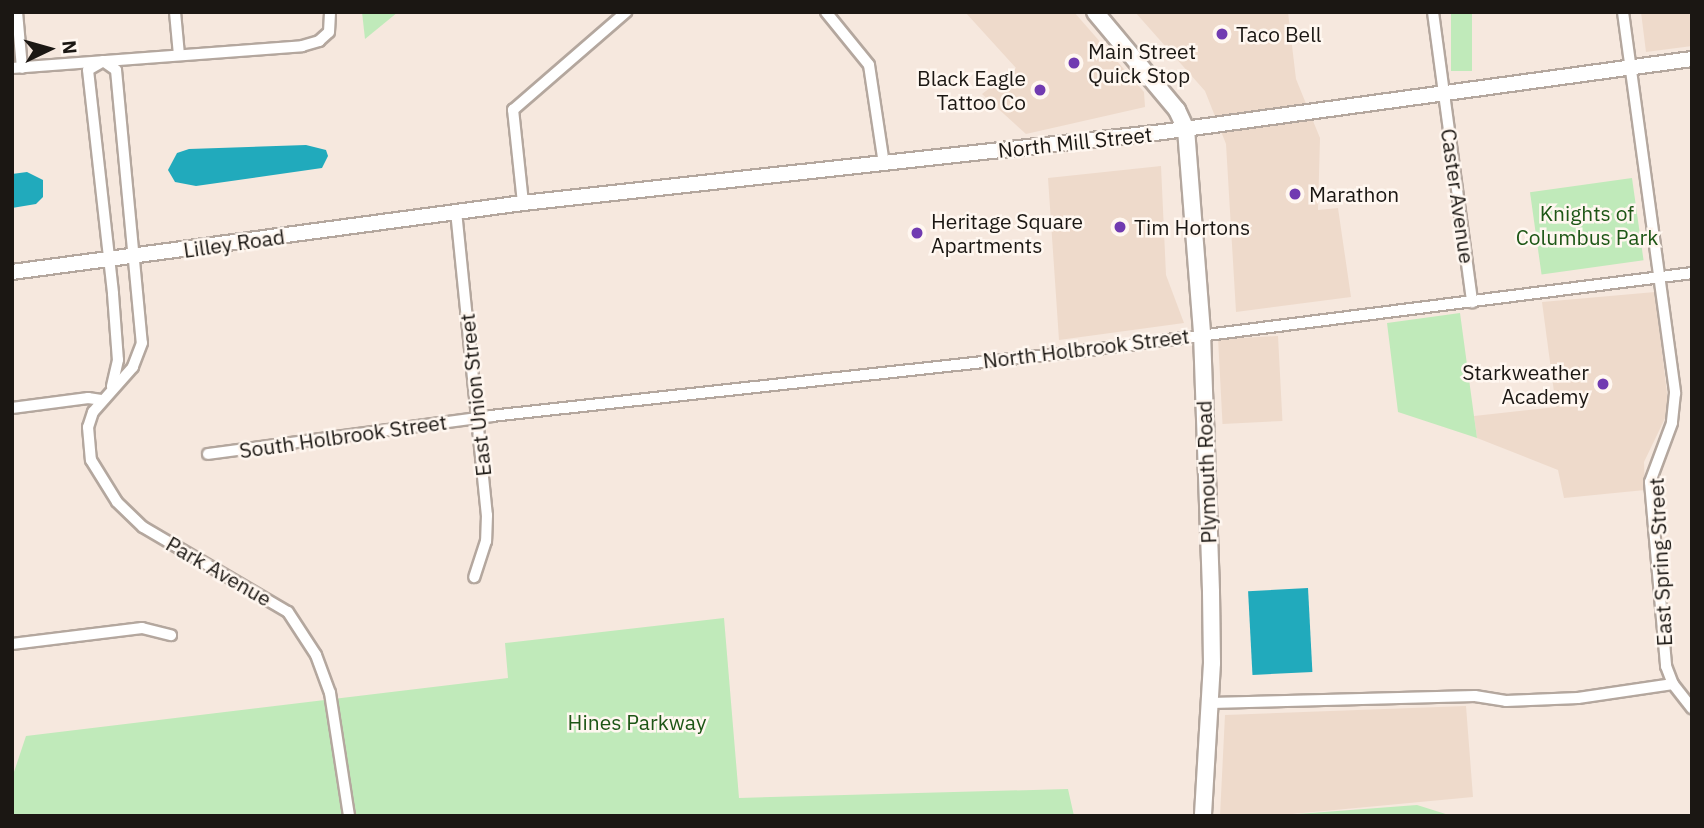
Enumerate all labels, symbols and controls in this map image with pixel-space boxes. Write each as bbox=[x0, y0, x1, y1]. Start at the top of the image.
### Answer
north arrow bbox=[14, 14, 84, 84]
place label: Taco Bell bbox=[1236, 21, 1321, 47]
marker: Taco Bell bbox=[1214, 26, 1230, 42]
place label: Main Street Quick Stop bbox=[1088, 38, 1196, 88]
text: N bbox=[57, 39, 82, 55]
marker: Main Street Quick Stop bbox=[1066, 55, 1082, 71]
place label: Black Eagle Tattoo Co bbox=[917, 65, 1026, 115]
marker: Black Eagle Tattoo Co bbox=[1032, 82, 1048, 98]
street label: North Mill Street bbox=[997, 121, 1153, 163]
street label: Caster Avenue bbox=[1436, 127, 1480, 265]
place label: Marathon bbox=[1309, 181, 1399, 207]
marker: Marathon bbox=[1287, 186, 1303, 202]
park label: Knights of Columbus Park bbox=[1516, 200, 1658, 250]
place label: Heritage Square Apartments bbox=[931, 208, 1083, 258]
place label: Tim Hortons bbox=[1134, 214, 1250, 240]
marker: Tim Hortons bbox=[1112, 219, 1128, 235]
street label: Lilley Road bbox=[182, 223, 286, 263]
marker: Heritage Square Apartments bbox=[909, 225, 925, 241]
street label: East Union Street bbox=[454, 312, 496, 478]
street label: North Holbrook Street bbox=[981, 323, 1191, 373]
place label: Starkweather Academy bbox=[1462, 359, 1589, 409]
marker: Starkweather Academy bbox=[1595, 376, 1611, 392]
street label: Plymouth Road bbox=[1191, 400, 1221, 544]
street label: South Holbrook Street bbox=[238, 409, 448, 463]
street label: East Spring Street bbox=[1643, 477, 1677, 647]
street label: Park Avenue bbox=[162, 531, 276, 611]
park label: Hines Parkway bbox=[568, 709, 706, 735]

